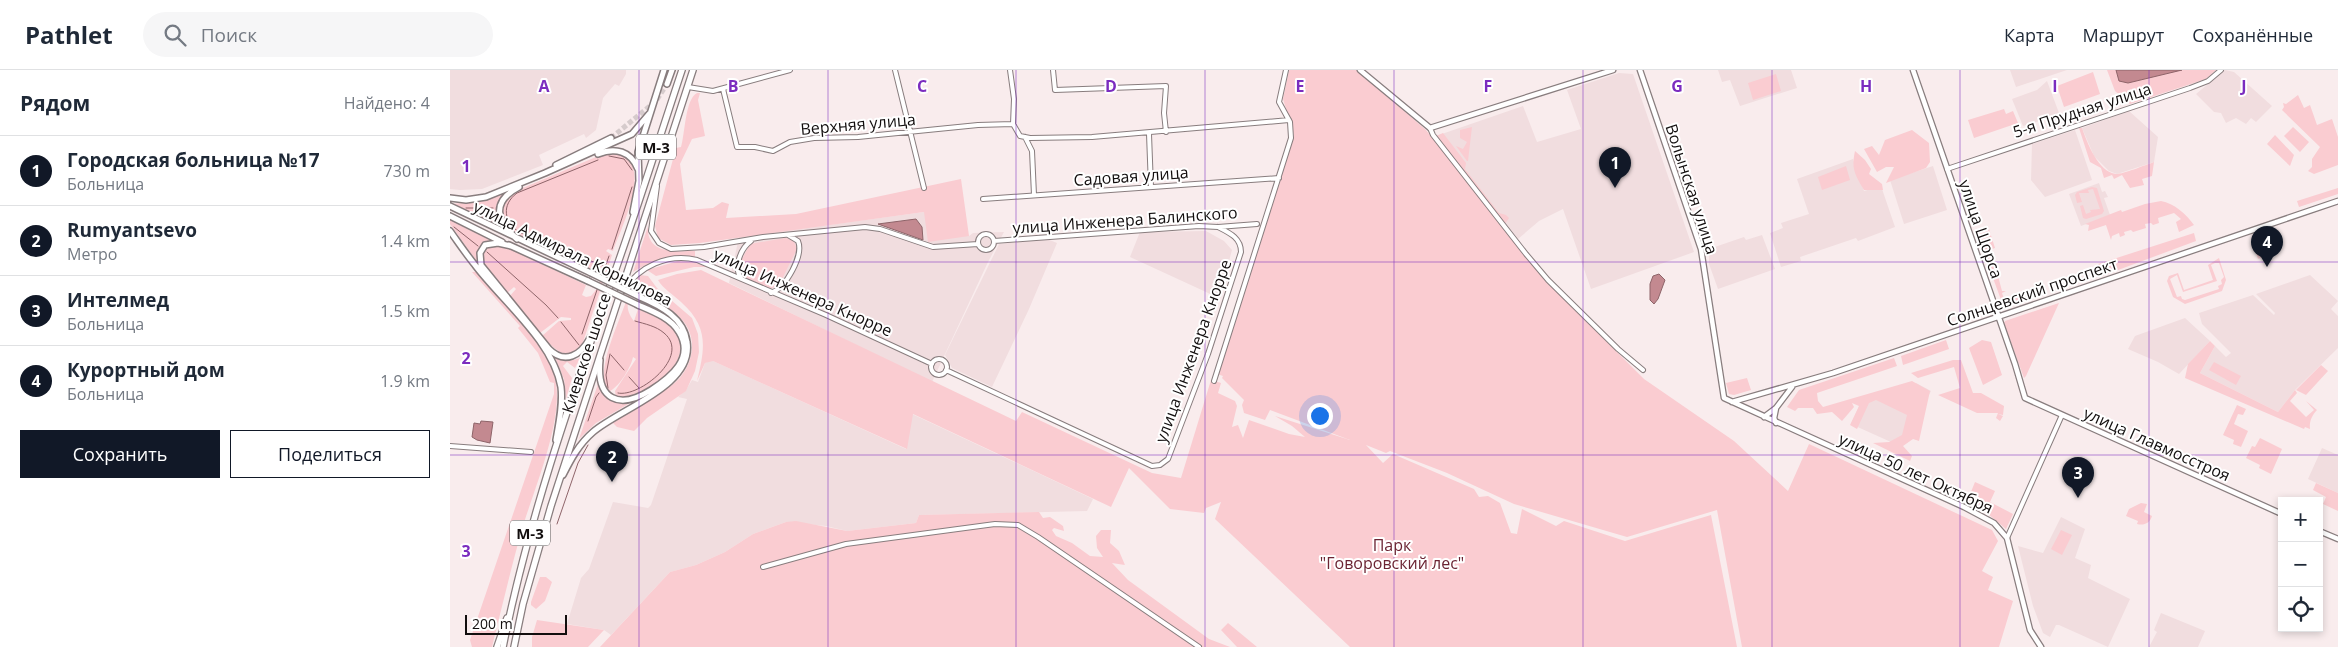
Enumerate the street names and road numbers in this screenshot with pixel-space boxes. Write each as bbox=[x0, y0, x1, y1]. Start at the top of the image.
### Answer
street label: 5-я Прудная улица bbox=[2010, 77, 2154, 143]
street label: Верхняя улица bbox=[799, 108, 917, 140]
street label: Волынская улица bbox=[1661, 121, 1723, 257]
road number: М-3 bbox=[636, 134, 676, 160]
street label: Садовая улица bbox=[1073, 161, 1189, 191]
street label: улица Щорса bbox=[1954, 177, 2008, 281]
street label: улица Адмирала Корнилова bbox=[470, 195, 676, 311]
street label: улица Инженера Балинского bbox=[1012, 201, 1238, 239]
street label: улица Инженера Кнорре bbox=[710, 243, 896, 341]
street label: Солнцевский проспект bbox=[1944, 252, 2121, 332]
street label: улица Инженера Кнорре bbox=[1150, 256, 1236, 446]
street label: Киевское шоссе bbox=[556, 290, 616, 416]
street label: улица Главмосстроя bbox=[2080, 402, 2234, 486]
street label: улица 50 лет Октября bbox=[1835, 428, 1997, 518]
road number: М-3 bbox=[510, 520, 550, 546]

